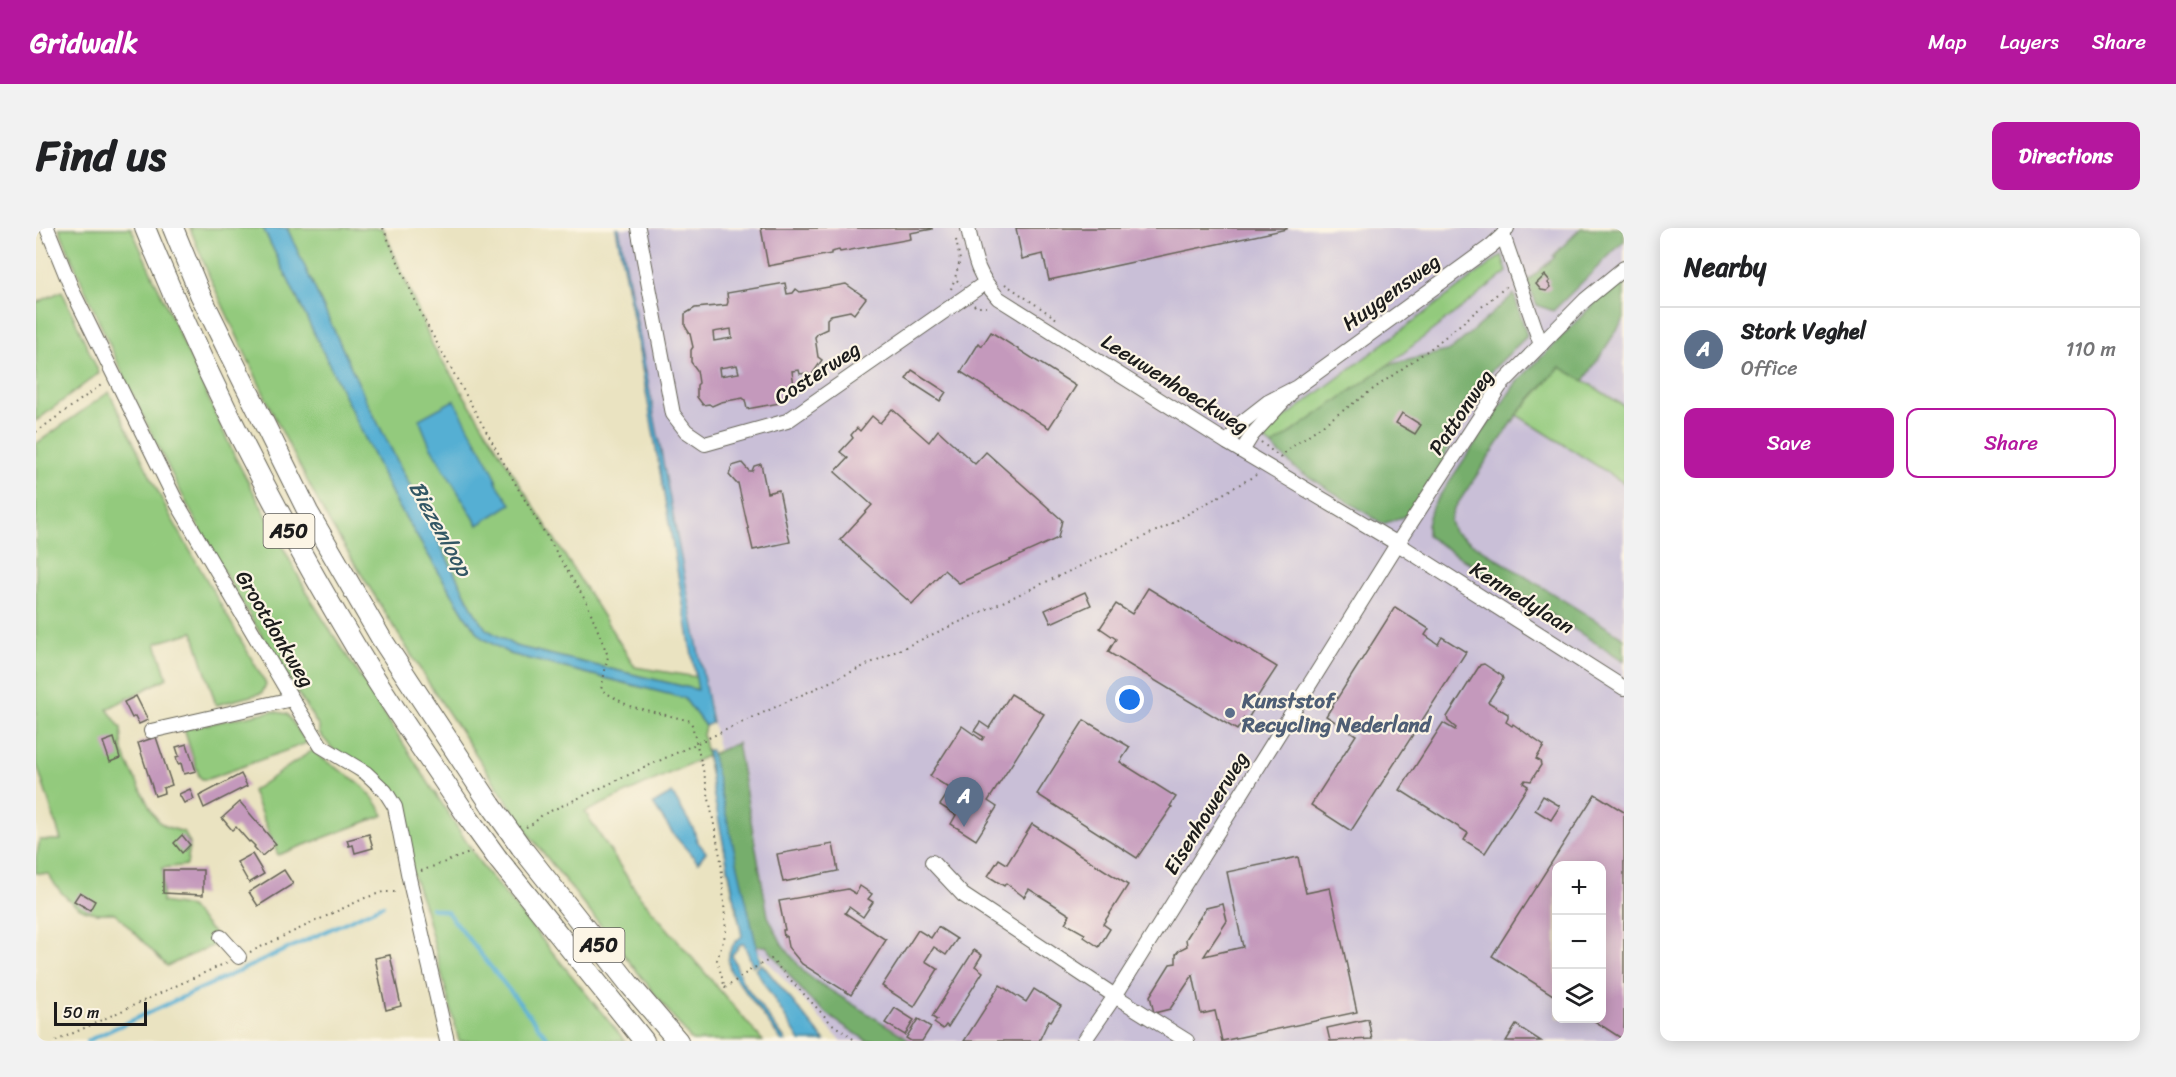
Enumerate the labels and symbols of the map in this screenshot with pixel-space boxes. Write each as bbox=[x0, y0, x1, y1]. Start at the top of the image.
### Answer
street label: Huygensweg bbox=[1333, 243, 1449, 341]
street label: Leeuwenhoeckweg bbox=[1093, 323, 1257, 445]
street label: Costerweg bbox=[766, 330, 868, 415]
street label: Pattonweg bbox=[1418, 361, 1504, 463]
water label: Biezenloop bbox=[398, 473, 484, 585]
road number: A50 bbox=[264, 514, 314, 548]
street label: Kennedylaan bbox=[1462, 551, 1582, 645]
street label: Grootdonkweg bbox=[225, 563, 325, 696]
place label: Kunststof Recycling Nederland bbox=[1241, 682, 1433, 744]
your location bbox=[1115, 685, 1144, 714]
marker: Kunststof Recycling Nederland bbox=[1223, 706, 1237, 720]
street label: Eisenhowerweg bbox=[1153, 743, 1260, 883]
pin: A bbox=[944, 778, 984, 827]
road number: A50 bbox=[574, 928, 624, 962]
scale bar bbox=[54, 999, 147, 1026]

